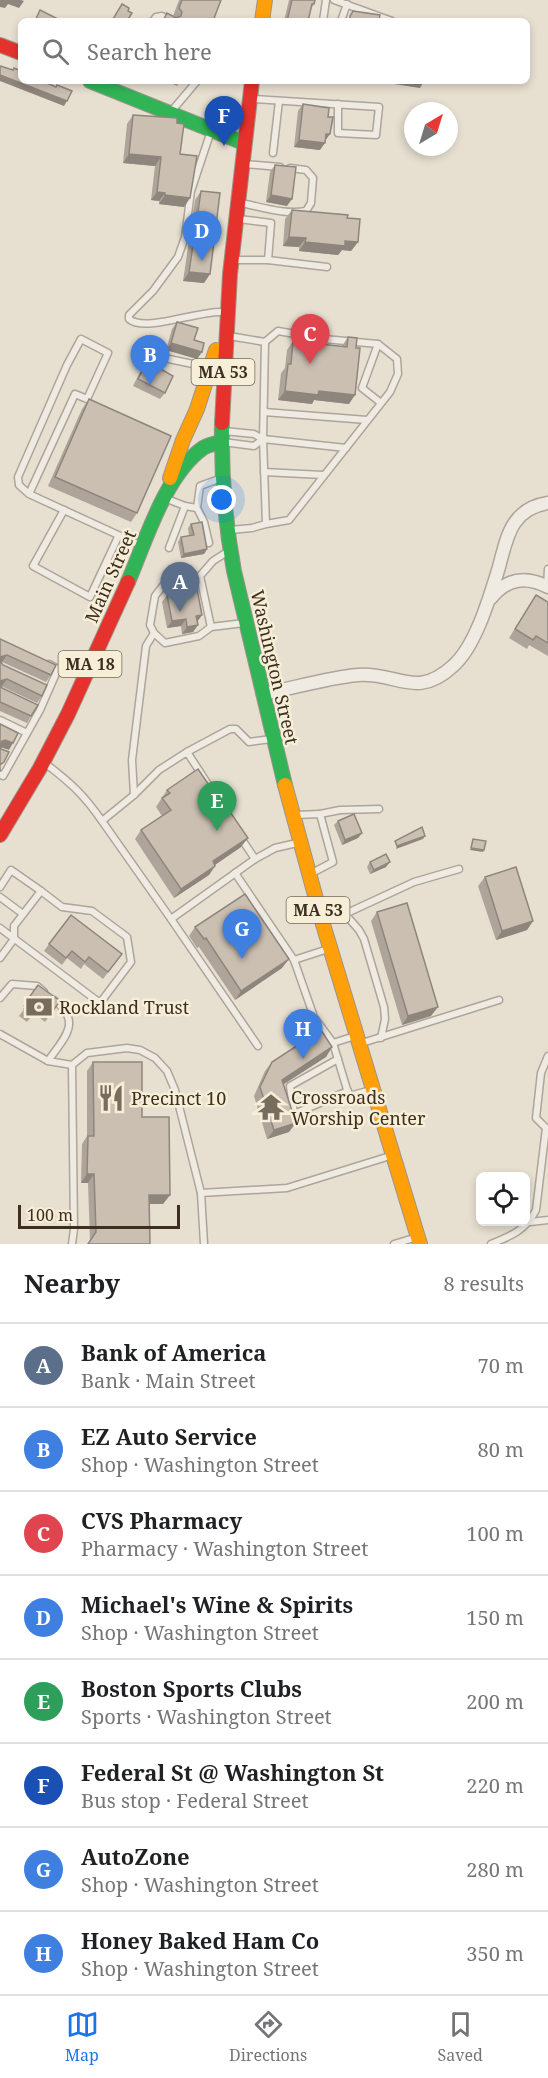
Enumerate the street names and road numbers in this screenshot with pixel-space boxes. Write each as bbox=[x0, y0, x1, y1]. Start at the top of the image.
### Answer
road number: MA 53 bbox=[192, 359, 254, 385]
street label: Main Street bbox=[79, 526, 141, 626]
street label: Washington Street bbox=[246, 588, 304, 746]
road number: MA 18 bbox=[58, 651, 122, 677]
road number: MA 53 bbox=[286, 897, 350, 923]

